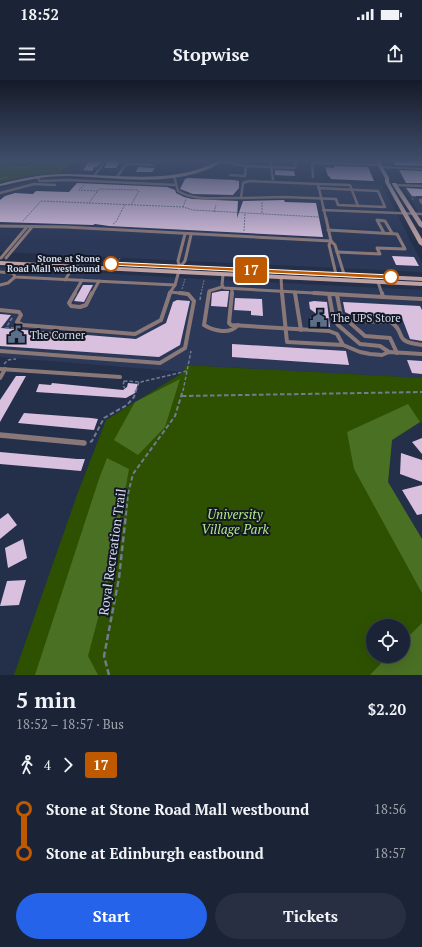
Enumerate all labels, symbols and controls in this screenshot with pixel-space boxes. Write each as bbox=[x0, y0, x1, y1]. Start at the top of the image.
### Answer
text: 18:52 bbox=[20, 4, 59, 24]
text: Stopwise bbox=[173, 42, 249, 66]
icon: menu bbox=[16, 43, 38, 65]
icon: share bbox=[384, 43, 406, 65]
place label: Stone at Stone Road Mall westbound bbox=[7, 253, 101, 275]
marker: Stone at Stone Road Mall westbound bbox=[103, 256, 119, 272]
line badge: 17 bbox=[233, 257, 269, 283]
text: 17 bbox=[243, 260, 259, 279]
unlabelled marker bbox=[383, 269, 399, 285]
public building icon: The UPS Store bbox=[308, 308, 328, 328]
place label: The UPS Store bbox=[331, 311, 401, 325]
public building icon: The Corner bbox=[7, 325, 27, 345]
place label: The Corner bbox=[30, 328, 86, 342]
street label: Royal Recreation Trail bbox=[94, 487, 130, 617]
park label: University Village Park bbox=[201, 505, 270, 538]
map controls bbox=[366, 619, 410, 663]
button: locate bbox=[366, 619, 410, 663]
text: 5 min bbox=[16, 685, 76, 714]
text: $2.20 bbox=[368, 699, 406, 719]
text: 18:52 – 18:57 · Bus bbox=[16, 715, 124, 733]
icon: walk bbox=[16, 754, 38, 776]
icon: forward bbox=[57, 754, 79, 776]
text: 17 bbox=[93, 755, 109, 774]
text: 4 bbox=[44, 756, 51, 774]
text: Stone at Stone Road Mall westbound bbox=[46, 799, 309, 819]
text: 18:56 bbox=[374, 800, 406, 818]
text: Stone at Edinburgh eastbound bbox=[46, 843, 264, 863]
text: 18:57 bbox=[374, 844, 406, 862]
button: Start bbox=[16, 893, 207, 939]
button: Tickets bbox=[215, 893, 406, 939]

